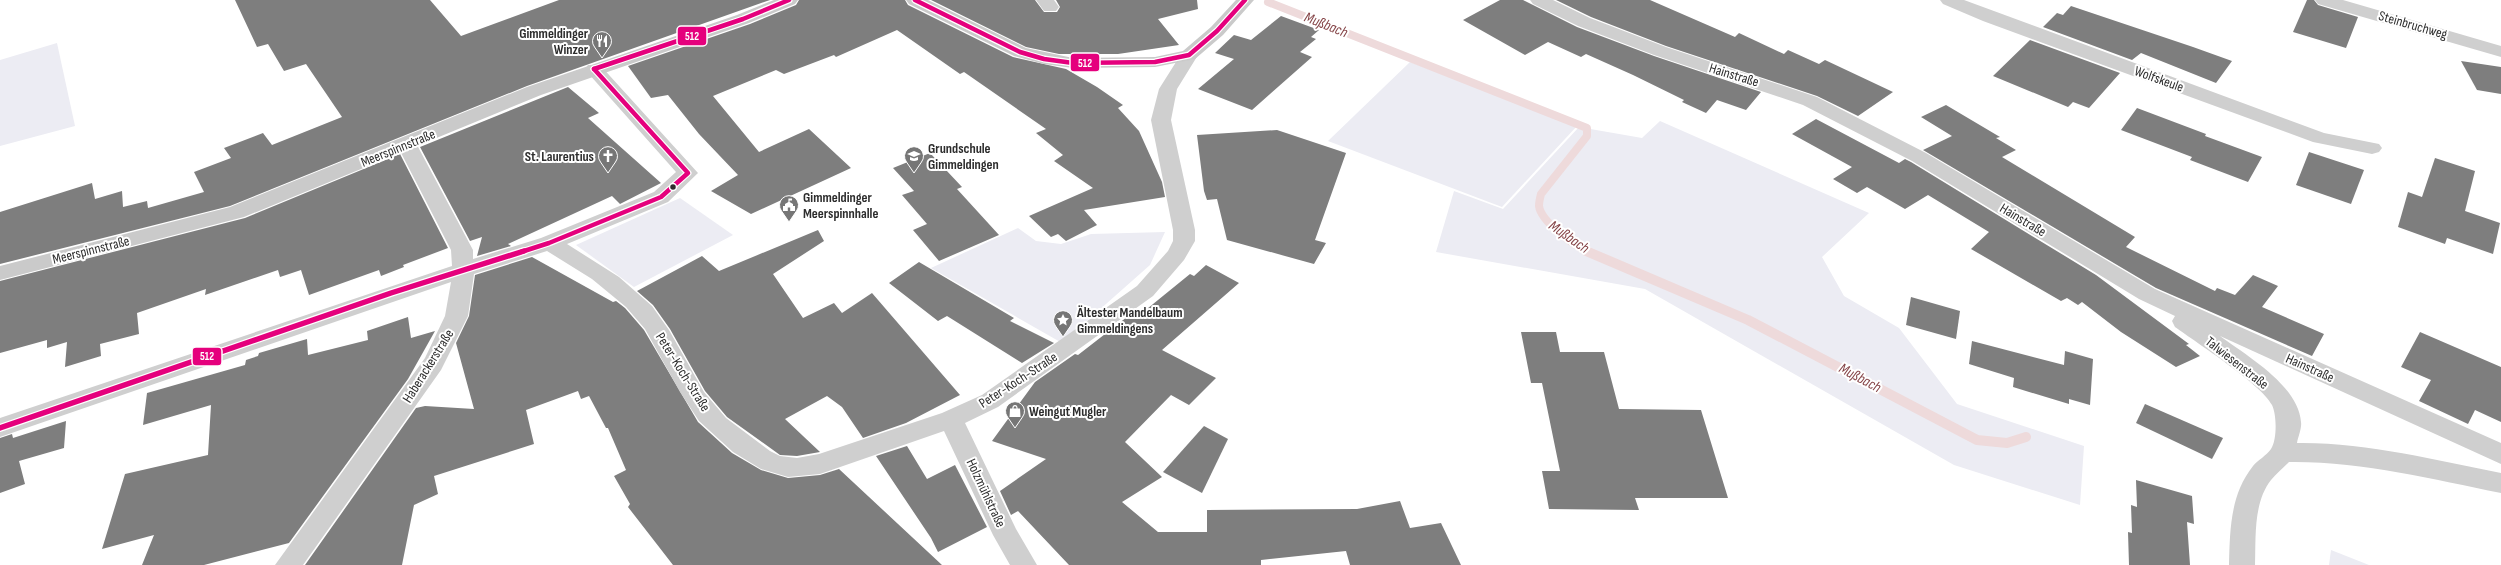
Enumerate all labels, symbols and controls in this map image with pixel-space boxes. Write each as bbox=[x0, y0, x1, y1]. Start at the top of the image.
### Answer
street label: Steinbruchweg bbox=[2377, 7, 2450, 43]
water label: Mußbach bbox=[1301, 8, 1351, 42]
place label: Gimmeldinger Winzer bbox=[519, 25, 589, 58]
line badge: 512 bbox=[677, 26, 707, 46]
restaurant icon: Gimmeldinger Winzer bbox=[591, 30, 613, 58]
text: 512 bbox=[685, 30, 699, 43]
line badge: 512 bbox=[1070, 53, 1100, 72]
text: 512 bbox=[1078, 57, 1092, 70]
street label: Hainstraße bbox=[1707, 59, 1761, 91]
street label: Wolfskeule bbox=[2132, 62, 2186, 96]
street label: Meerspinnstraße bbox=[358, 125, 438, 171]
place label: Grundschule Gimmeldingen bbox=[928, 140, 999, 173]
church icon: St. Laurentius bbox=[597, 145, 619, 173]
school or university icon: Grundschule Gimmeldingen bbox=[903, 145, 925, 173]
place label: St. Laurentius bbox=[525, 148, 594, 165]
unlabelled marker bbox=[668, 182, 678, 192]
place label: Gimmeldinger Meerspinnhalle bbox=[803, 189, 878, 222]
public building icon: Gimmeldinger Meerspinnhalle bbox=[778, 194, 800, 222]
street label: Hainstraße bbox=[1997, 200, 2049, 240]
water label: Mußbach bbox=[1545, 216, 1593, 258]
street label: Meerspinnstraße bbox=[51, 232, 131, 268]
place label: Ältester Mandelbaum Gimmeldingens bbox=[1076, 304, 1182, 337]
place icon: Ältester Mandelbaum Gimmeldingens bbox=[1052, 309, 1074, 337]
street label: Haberackerstraße bbox=[399, 326, 457, 406]
street label: Peter-Koch-Straße bbox=[652, 329, 714, 415]
street label: Talwiesenstraße bbox=[2202, 333, 2272, 393]
line badge: 512 bbox=[192, 347, 222, 366]
street label: Peter-Koch-Straße bbox=[976, 348, 1060, 412]
text: 512 bbox=[200, 350, 214, 363]
street label: Hainstraße bbox=[2283, 350, 2337, 386]
water label: Mußbach bbox=[1836, 359, 1884, 397]
shop icon: Weingut Mugler bbox=[1004, 400, 1026, 428]
place label: Weingut Mugler bbox=[1029, 403, 1107, 420]
street label: Holzmühlstraße bbox=[963, 456, 1009, 530]

